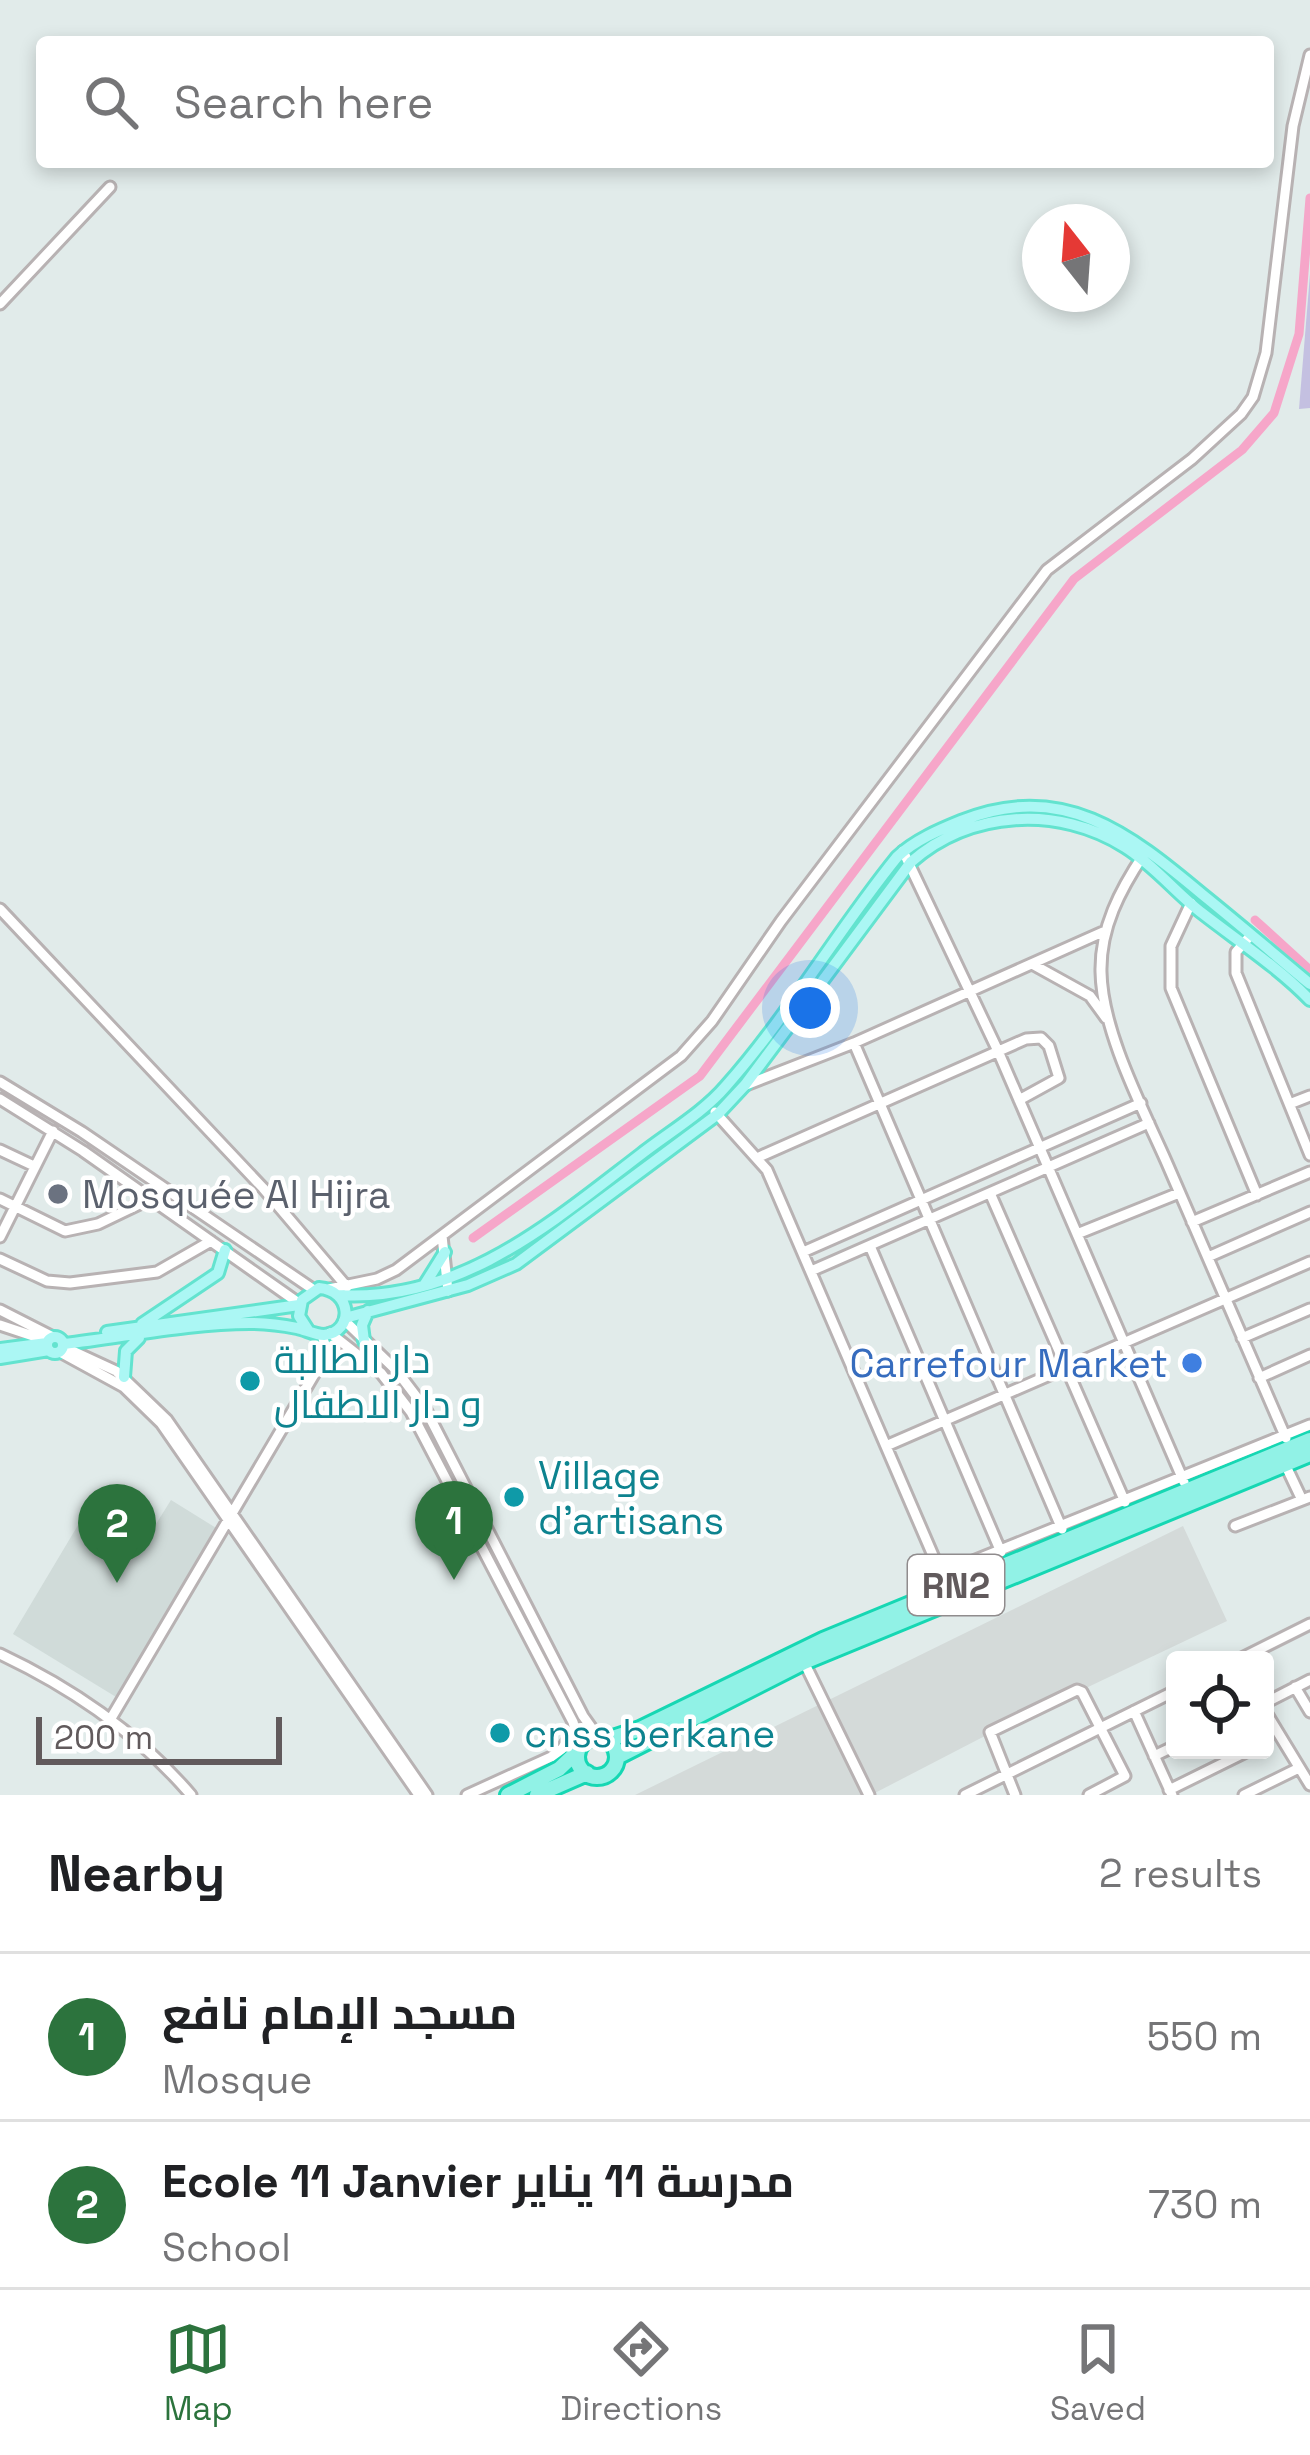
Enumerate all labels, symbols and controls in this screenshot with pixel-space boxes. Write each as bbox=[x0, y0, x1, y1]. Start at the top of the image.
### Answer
search box bbox=[36, 36, 1274, 168]
icon: search bbox=[78, 69, 144, 135]
text: Search here bbox=[174, 74, 433, 131]
north arrow bbox=[1022, 204, 1130, 312]
your location bbox=[780, 978, 840, 1038]
place label: Mosquée Al Hijra bbox=[82, 1170, 390, 1219]
marker: Mosquée Al Hijra bbox=[45, 1181, 71, 1207]
place label: دار الطالبة و دار الاطفال bbox=[274, 1335, 482, 1429]
place label: Carrefour Market bbox=[849, 1339, 1168, 1388]
marker: Carrefour Market bbox=[1179, 1350, 1205, 1376]
marker: دار الطالبة و دار الاطفال bbox=[237, 1368, 263, 1394]
place label: Village d'artisans bbox=[538, 1451, 724, 1545]
pin: 1 bbox=[415, 1481, 493, 1580]
pin: 2 bbox=[78, 1484, 156, 1583]
marker: Village d'artisans bbox=[501, 1484, 527, 1510]
road number: RN2 bbox=[908, 1555, 1004, 1615]
map controls bbox=[1166, 1651, 1274, 1759]
button: locate bbox=[1166, 1651, 1274, 1759]
place label: cnss berkane bbox=[524, 1709, 775, 1758]
scale bar bbox=[36, 1711, 282, 1764]
text: 200 m bbox=[54, 1717, 153, 1759]
marker: cnss berkane bbox=[487, 1720, 513, 1746]
text: Nearby bbox=[48, 1841, 225, 1906]
text: 2 results bbox=[1099, 1849, 1262, 1898]
text: مسجد الإمام نافع bbox=[162, 1985, 517, 2042]
text: 1 bbox=[78, 2012, 96, 2061]
text: 550 m bbox=[1147, 2012, 1262, 2061]
text: Mosque bbox=[162, 2055, 312, 2104]
text: Ecole 11 Janvier مدرسة 11 يناير bbox=[162, 2153, 794, 2210]
text: 2 bbox=[75, 2180, 99, 2229]
text: 730 m bbox=[1148, 2180, 1262, 2229]
text: School bbox=[162, 2223, 291, 2272]
tab: Map bbox=[164, 2316, 233, 2430]
tab: Directions bbox=[560, 2316, 722, 2430]
tab: Saved bbox=[1050, 2316, 1146, 2430]

